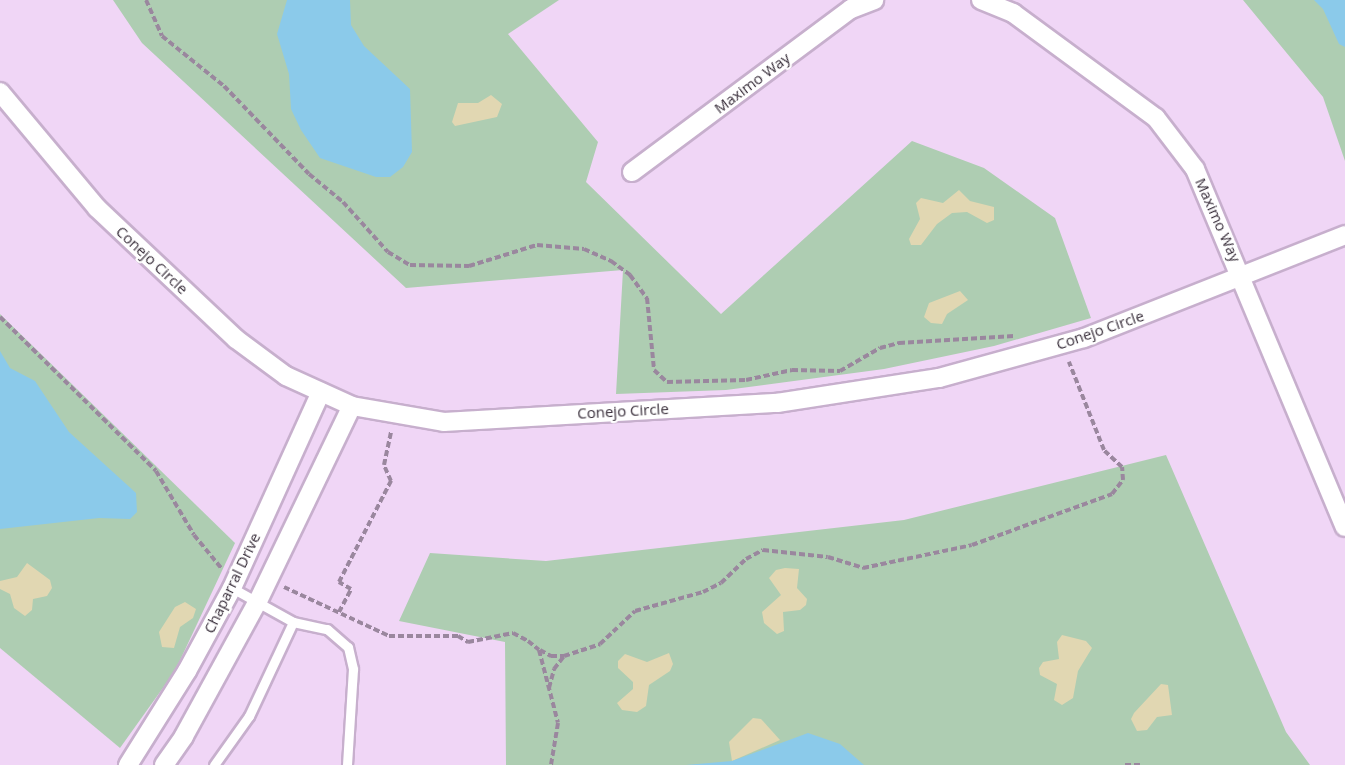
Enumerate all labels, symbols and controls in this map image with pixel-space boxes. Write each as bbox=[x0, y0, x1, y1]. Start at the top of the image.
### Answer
street label: Maximo Way bbox=[711, 49, 793, 117]
street label: Maximo Way bbox=[1191, 175, 1245, 265]
street label: Conejo Circle bbox=[112, 222, 192, 298]
street label: Conejo Circle bbox=[1054, 307, 1146, 353]
street label: Conejo Circle bbox=[577, 400, 669, 422]
street label: Chaparral Drive bbox=[200, 530, 264, 636]

